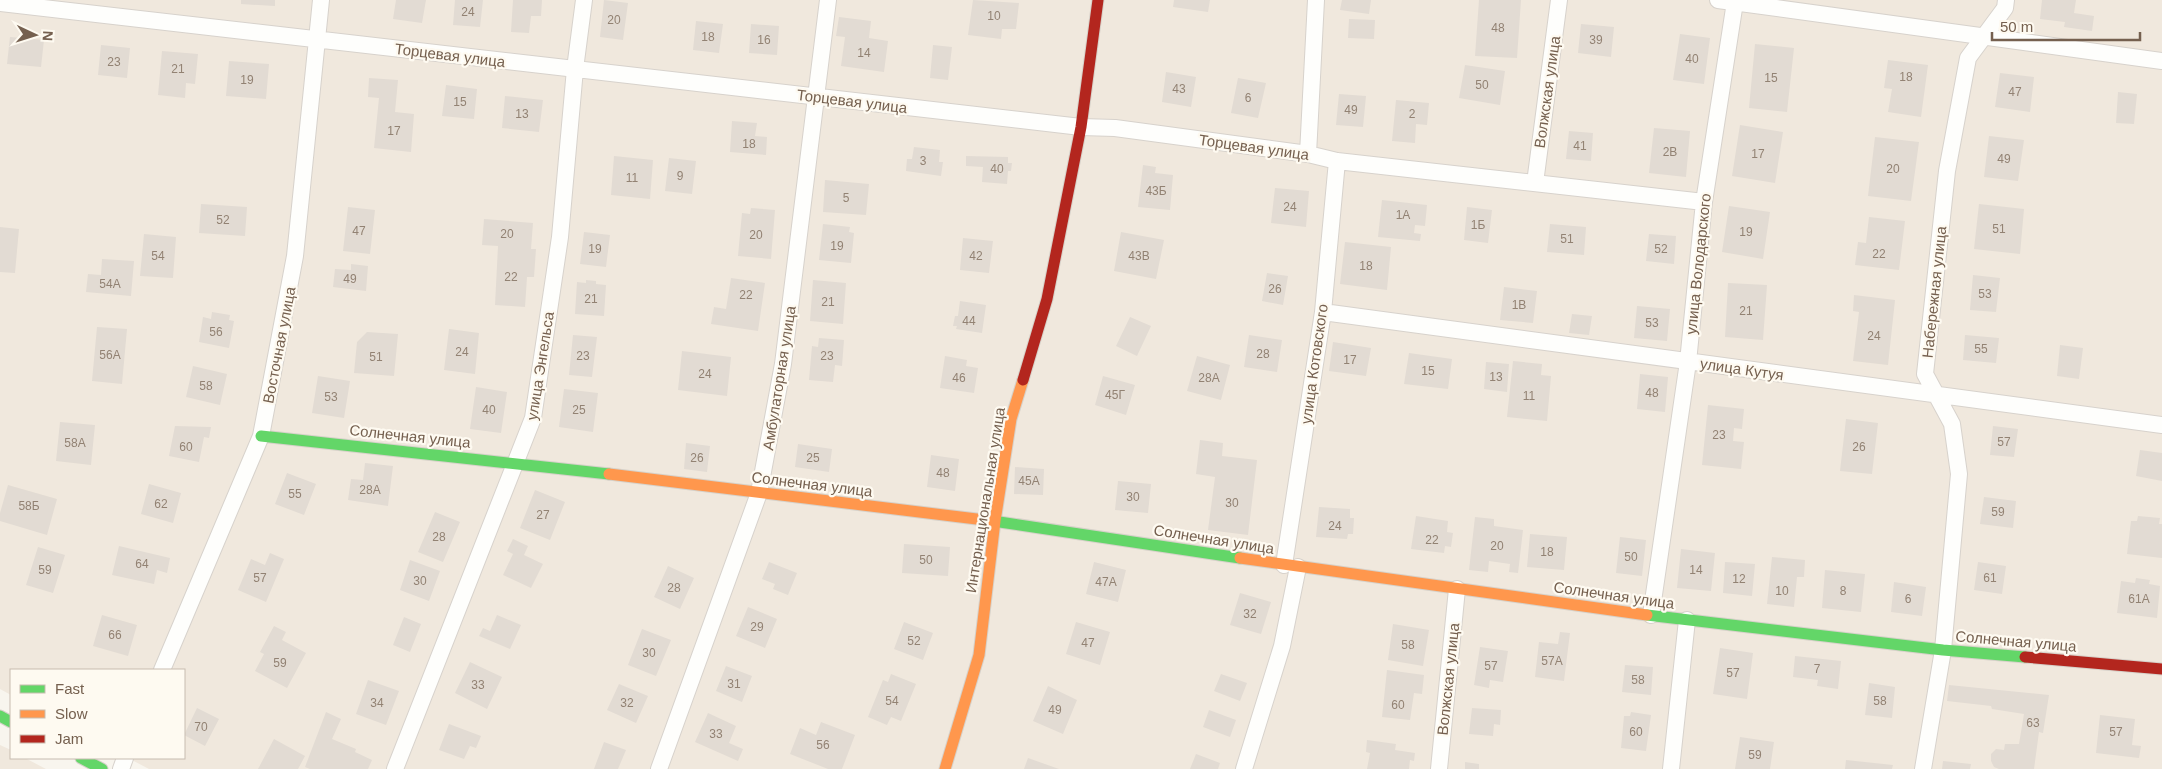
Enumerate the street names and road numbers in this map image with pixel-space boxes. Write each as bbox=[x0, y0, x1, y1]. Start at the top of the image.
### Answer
street label: Волжская улица bbox=[1531, 34, 1563, 149]
street label: Торцевая улица bbox=[394, 40, 507, 70]
street label: Торцевая улица bbox=[796, 86, 909, 116]
street label: Торцевая улица bbox=[1198, 131, 1311, 163]
street label: улица Володарского bbox=[1682, 193, 1714, 335]
street label: Набережная улица bbox=[1919, 225, 1949, 359]
street label: Восточная улица bbox=[259, 285, 299, 405]
street label: улица Котовского bbox=[1297, 303, 1331, 425]
street label: Амбулаторная улица bbox=[759, 304, 799, 451]
street label: улица Энгельса bbox=[523, 310, 557, 422]
street label: улица Кутуя bbox=[1699, 355, 1785, 383]
street label: Интернациональная улица bbox=[962, 405, 1008, 594]
street label: Солнечная улица bbox=[349, 421, 472, 451]
street label: Солнечная улица bbox=[751, 468, 874, 500]
street label: Солнечная улица bbox=[1153, 521, 1276, 557]
street label: Солнечная улица bbox=[1553, 578, 1676, 612]
street label: Волжская улица bbox=[1434, 621, 1462, 736]
street label: Солнечная улица bbox=[1955, 627, 2078, 655]

